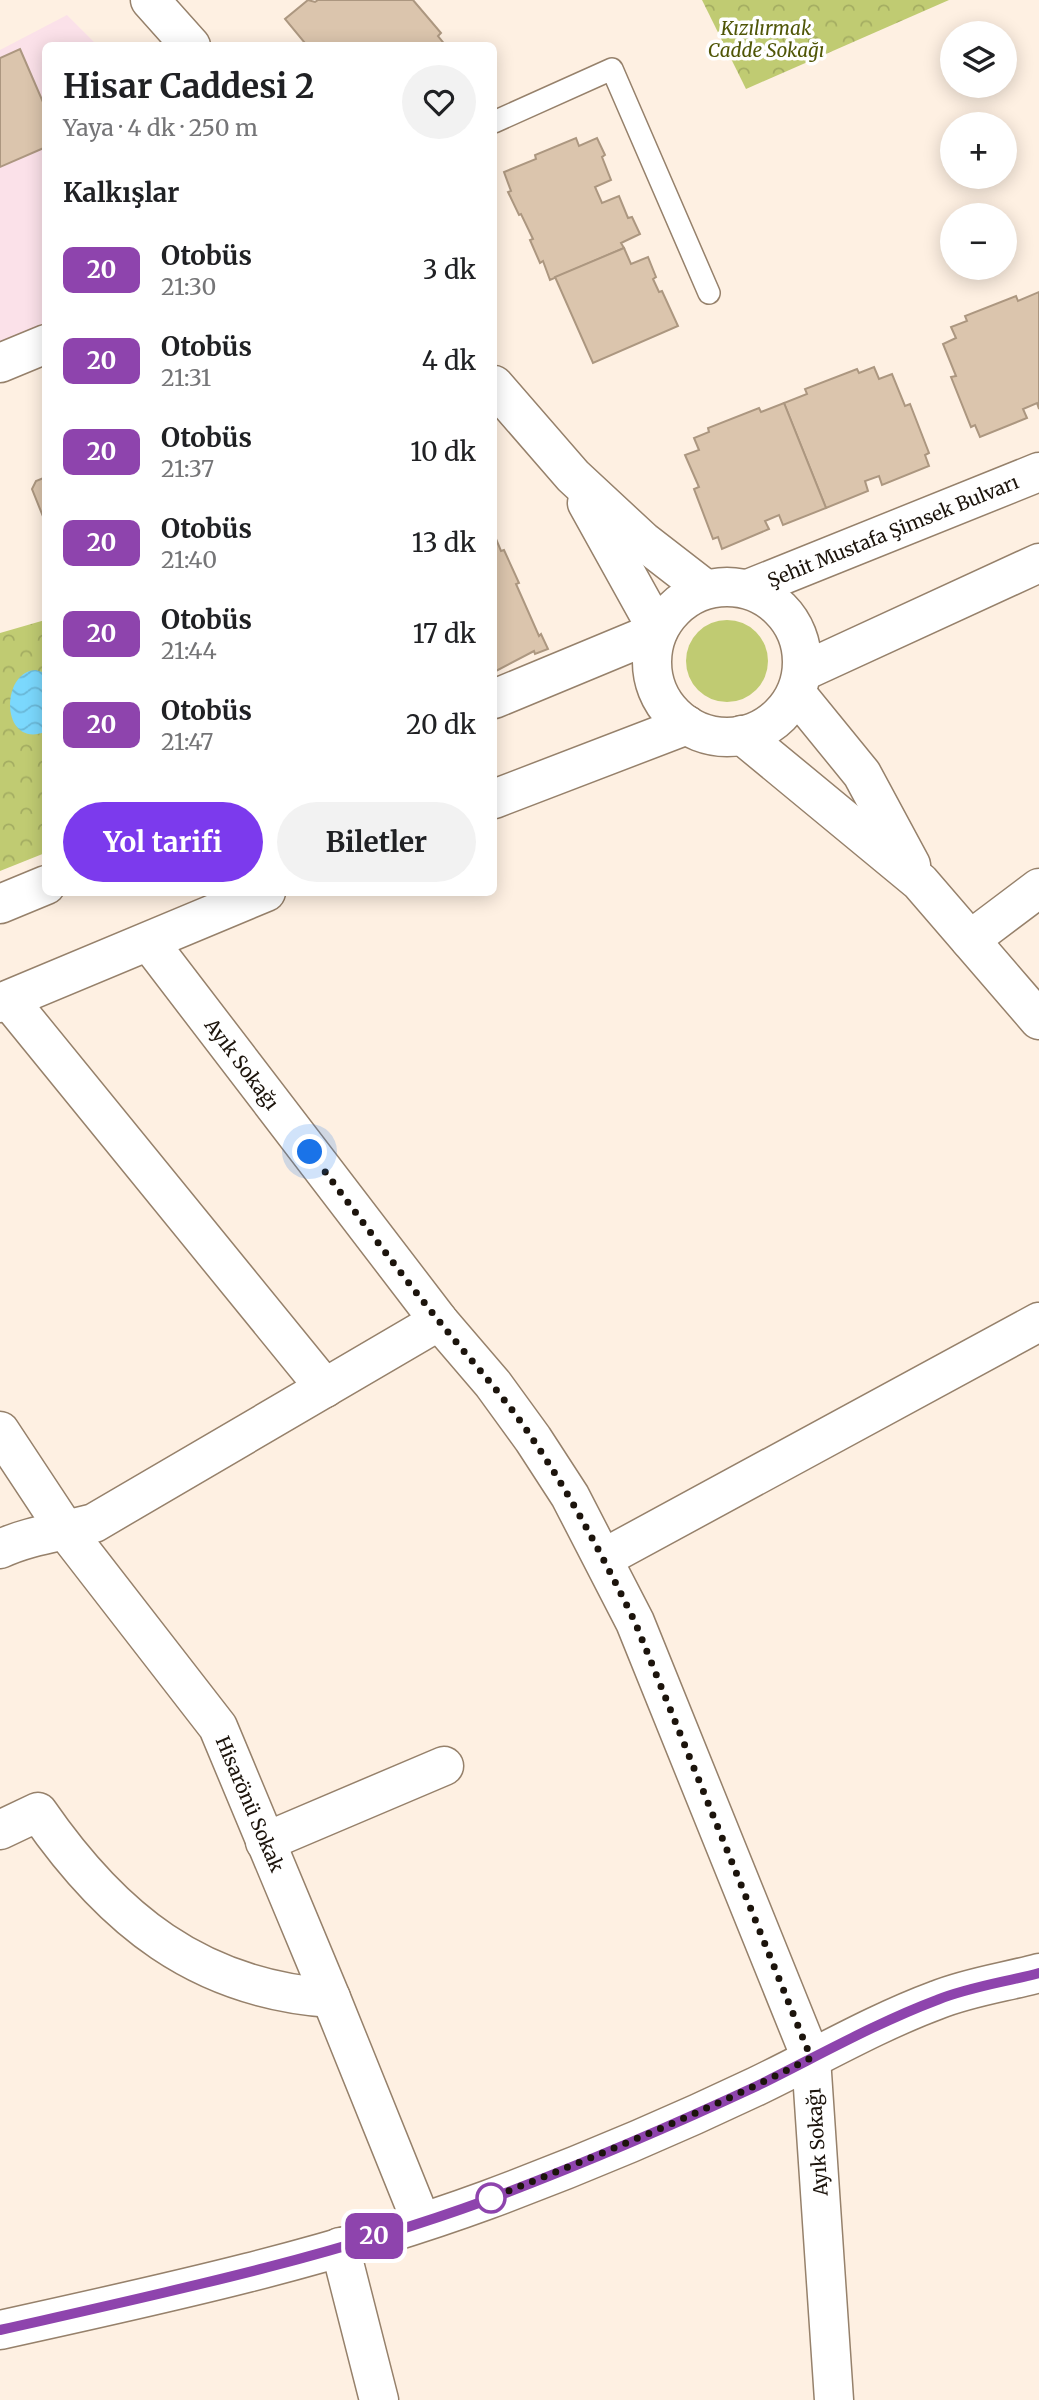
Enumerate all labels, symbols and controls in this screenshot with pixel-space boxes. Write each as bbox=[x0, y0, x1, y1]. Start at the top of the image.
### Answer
park label: Kızılırmak Cadde Sokağı bbox=[708, 16, 824, 62]
map controls bbox=[940, 21, 1017, 280]
button: layers bbox=[940, 21, 1017, 98]
button: heart bbox=[402, 65, 476, 139]
text: Hisar Caddesi 2 bbox=[63, 66, 314, 107]
button: + bbox=[940, 112, 1017, 189]
text: Yaya · 4 dk · 250 m bbox=[63, 113, 258, 142]
text: Kalkışlar bbox=[63, 176, 179, 209]
button: − bbox=[940, 203, 1017, 280]
text: Otobüs bbox=[161, 239, 252, 272]
text: 3 dk bbox=[423, 253, 476, 286]
text: 20 bbox=[87, 254, 116, 285]
text: 21:30 bbox=[161, 272, 216, 301]
text: Otobüs bbox=[161, 330, 252, 363]
text: 4 dk bbox=[422, 344, 476, 377]
text: 20 bbox=[87, 345, 116, 376]
text: 21:31 bbox=[161, 363, 211, 392]
text: Otobüs bbox=[161, 421, 252, 454]
text: 10 dk bbox=[410, 435, 476, 468]
text: 20 bbox=[87, 436, 116, 467]
text: 21:37 bbox=[161, 454, 214, 483]
street label: Şehit Mustafa Şimsek Bulvarı bbox=[764, 470, 1022, 592]
text: Otobüs bbox=[161, 512, 252, 545]
text: 13 dk bbox=[412, 526, 476, 559]
text: 20 bbox=[87, 527, 116, 558]
text: 21:40 bbox=[161, 545, 217, 574]
text: Otobüs bbox=[161, 603, 252, 636]
text: 17 dk bbox=[413, 617, 476, 650]
text: 20 bbox=[87, 618, 116, 649]
text: 21:44 bbox=[161, 636, 217, 665]
text: Otobüs bbox=[161, 694, 252, 727]
text: 20 dk bbox=[406, 708, 476, 741]
text: 20 bbox=[87, 709, 116, 740]
text: 21:47 bbox=[161, 727, 213, 756]
button: Yol tarifi bbox=[63, 802, 263, 882]
button: Biletler bbox=[277, 802, 476, 882]
street label: Ayık Sokağı bbox=[199, 1013, 284, 1114]
your location bbox=[292, 1134, 327, 1169]
street label: Hisarönü Sokak bbox=[211, 1732, 289, 1876]
street label: Ayık Sokağı bbox=[801, 2087, 833, 2198]
unlabelled marker bbox=[476, 2183, 506, 2213]
line badge: 20 bbox=[342, 2213, 406, 2259]
text: 20 bbox=[359, 2220, 389, 2251]

